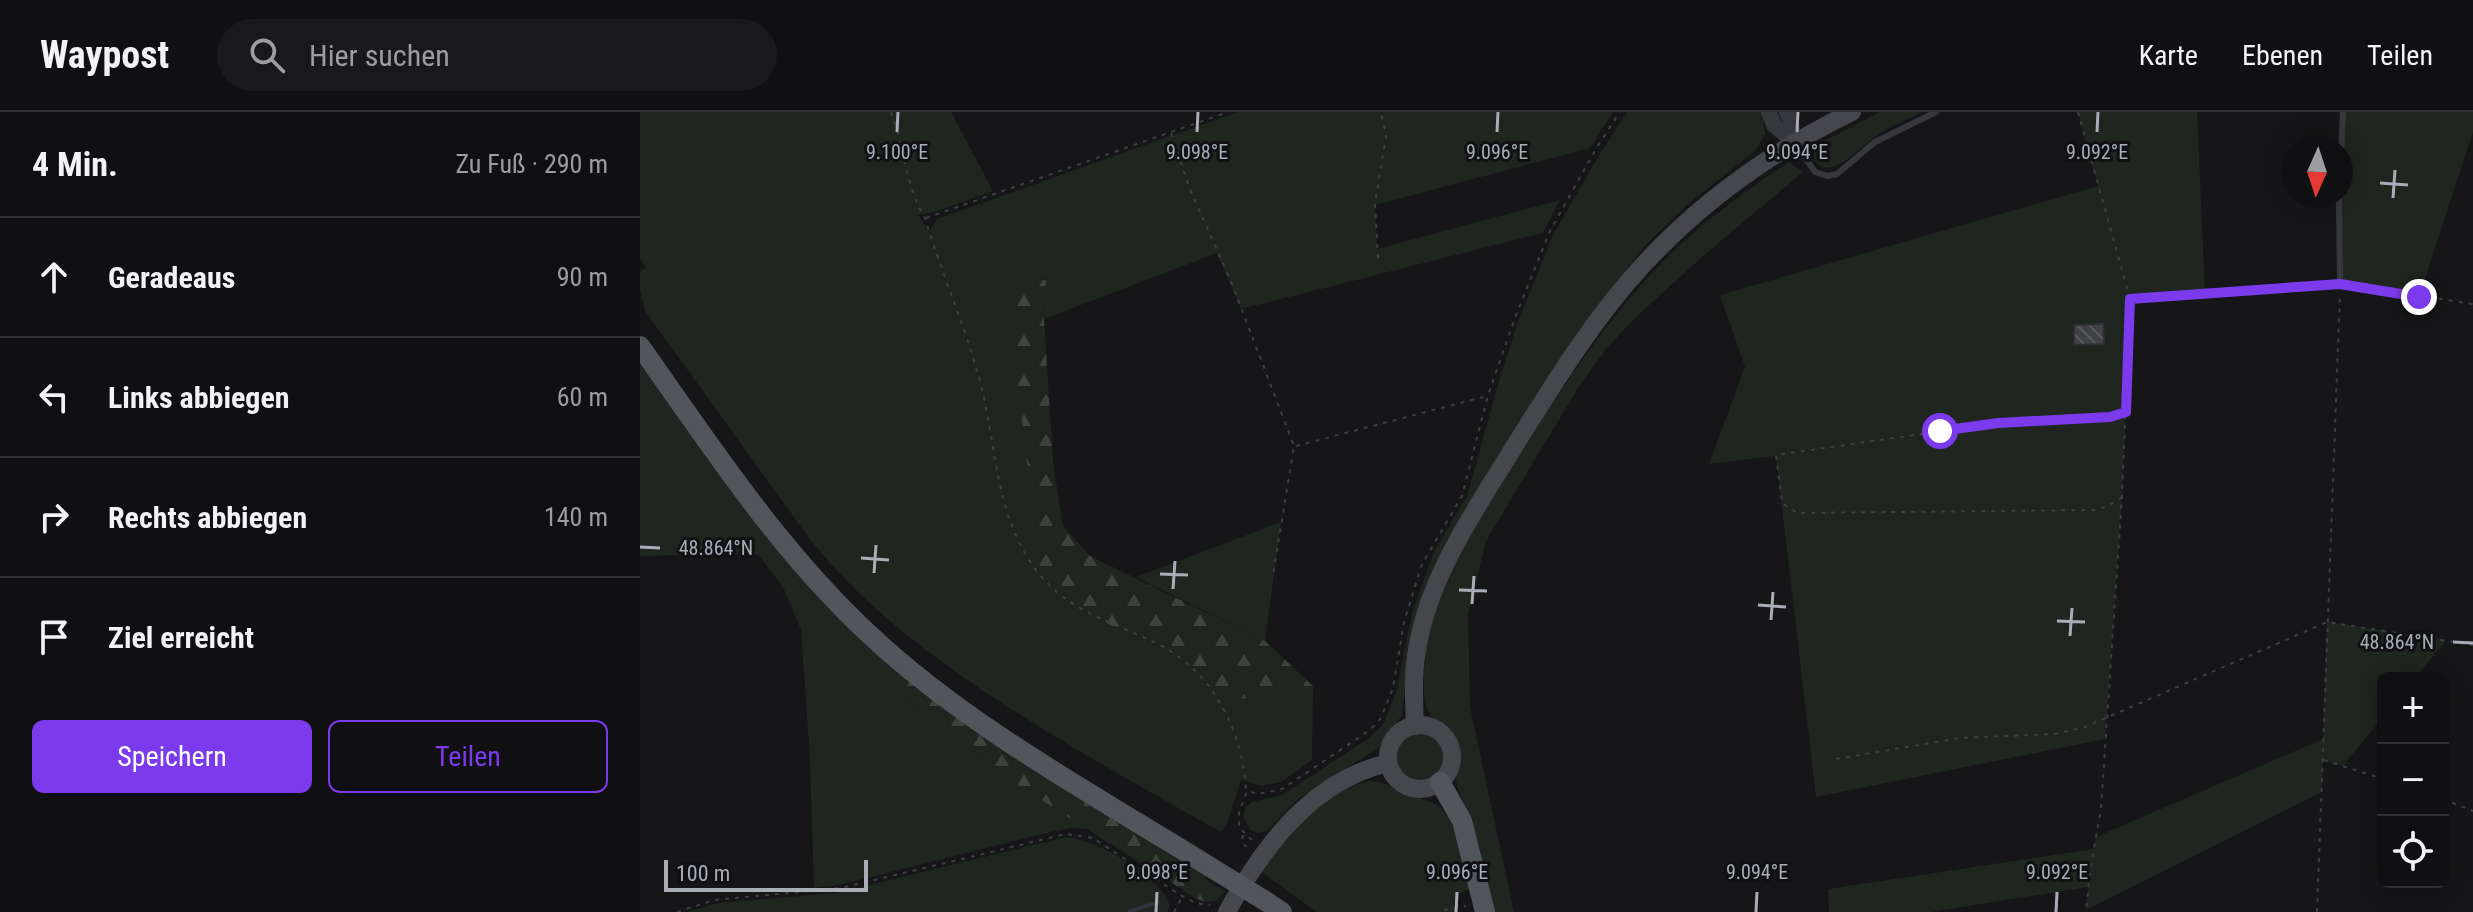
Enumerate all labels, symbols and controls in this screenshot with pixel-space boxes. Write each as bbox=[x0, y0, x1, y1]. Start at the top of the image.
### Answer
search box bbox=[217, 19, 777, 91]
text: Waypost bbox=[40, 33, 169, 77]
icon: search bbox=[245, 33, 289, 77]
text: Hier suchen bbox=[309, 38, 450, 73]
text: Karte bbox=[2139, 39, 2198, 72]
text: Ebenen bbox=[2242, 39, 2323, 72]
text: Teilen bbox=[2367, 39, 2433, 72]
north arrow bbox=[2281, 136, 2353, 208]
text: 9.100°E bbox=[866, 140, 928, 164]
text: 9.098°E bbox=[1166, 140, 1228, 164]
text: 9.096°E bbox=[1466, 140, 1528, 164]
text: 9.094°E bbox=[1766, 140, 1828, 164]
text: 9.092°E bbox=[2066, 140, 2128, 164]
text: 4 Min. bbox=[32, 144, 118, 184]
text: Zu Fuß · 290 m bbox=[455, 149, 608, 179]
icon: ahead bbox=[32, 255, 76, 299]
text: Geradeaus bbox=[108, 260, 235, 295]
text: 90 m bbox=[557, 262, 608, 292]
route end bbox=[2401, 279, 2437, 315]
icon: left bbox=[32, 375, 76, 419]
text: Links abbiegen bbox=[108, 380, 290, 415]
text: 60 m bbox=[557, 382, 608, 412]
route start bbox=[1922, 413, 1958, 449]
icon: right bbox=[32, 495, 76, 539]
text: Rechts abbiegen bbox=[108, 500, 307, 535]
text: 140 m bbox=[544, 502, 608, 532]
text: 48.864°N bbox=[679, 536, 753, 560]
icon: arrive bbox=[32, 615, 76, 659]
text: Ziel erreicht bbox=[108, 620, 254, 655]
text: 48.864°N bbox=[2360, 630, 2434, 654]
map controls bbox=[2377, 672, 2449, 888]
button: + bbox=[2377, 672, 2449, 744]
button: Speichern bbox=[32, 720, 312, 793]
button: Teilen bbox=[328, 720, 608, 793]
button: − bbox=[2377, 744, 2449, 816]
button: locate bbox=[2377, 816, 2449, 888]
scale bar bbox=[664, 856, 868, 892]
text: 9.098°E bbox=[1126, 860, 1188, 884]
text: 9.096°E bbox=[1426, 860, 1488, 884]
text: 9.094°E bbox=[1726, 860, 1788, 884]
text: 9.092°E bbox=[2026, 860, 2088, 884]
text: 100 m bbox=[676, 861, 730, 886]

